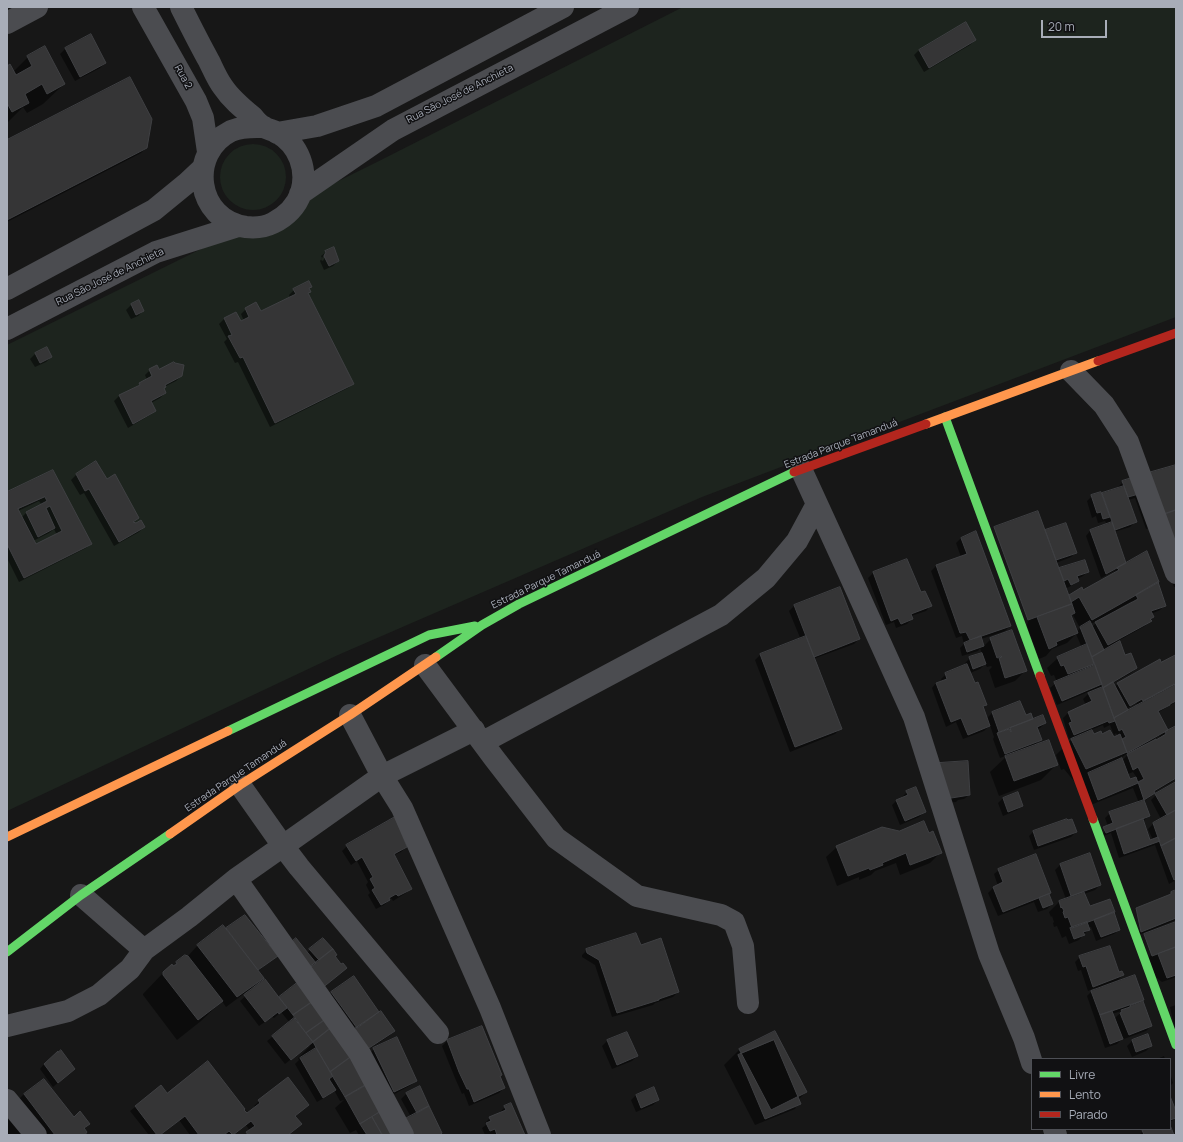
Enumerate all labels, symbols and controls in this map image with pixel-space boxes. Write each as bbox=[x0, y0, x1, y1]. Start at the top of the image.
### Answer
scale bar bbox=[1043, 12, 1109, 38]
text: 20 m bbox=[1048, 18, 1075, 35]
street label: Rua São José de Anchieta bbox=[405, 62, 515, 126]
street label: Rua 2 bbox=[172, 63, 194, 91]
street label: Rua São José de Anchieta bbox=[54, 246, 166, 308]
street label: Estrada Parque Tamanduá bbox=[783, 417, 899, 471]
street label: Estrada Parque Tamanduá bbox=[489, 548, 603, 612]
street label: Estrada Parque Tamanduá bbox=[183, 737, 289, 815]
legend bbox=[1031, 1058, 1171, 1130]
text: Livre bbox=[1069, 1066, 1095, 1083]
text: Lento bbox=[1069, 1086, 1101, 1103]
text: Parado bbox=[1069, 1106, 1108, 1123]

